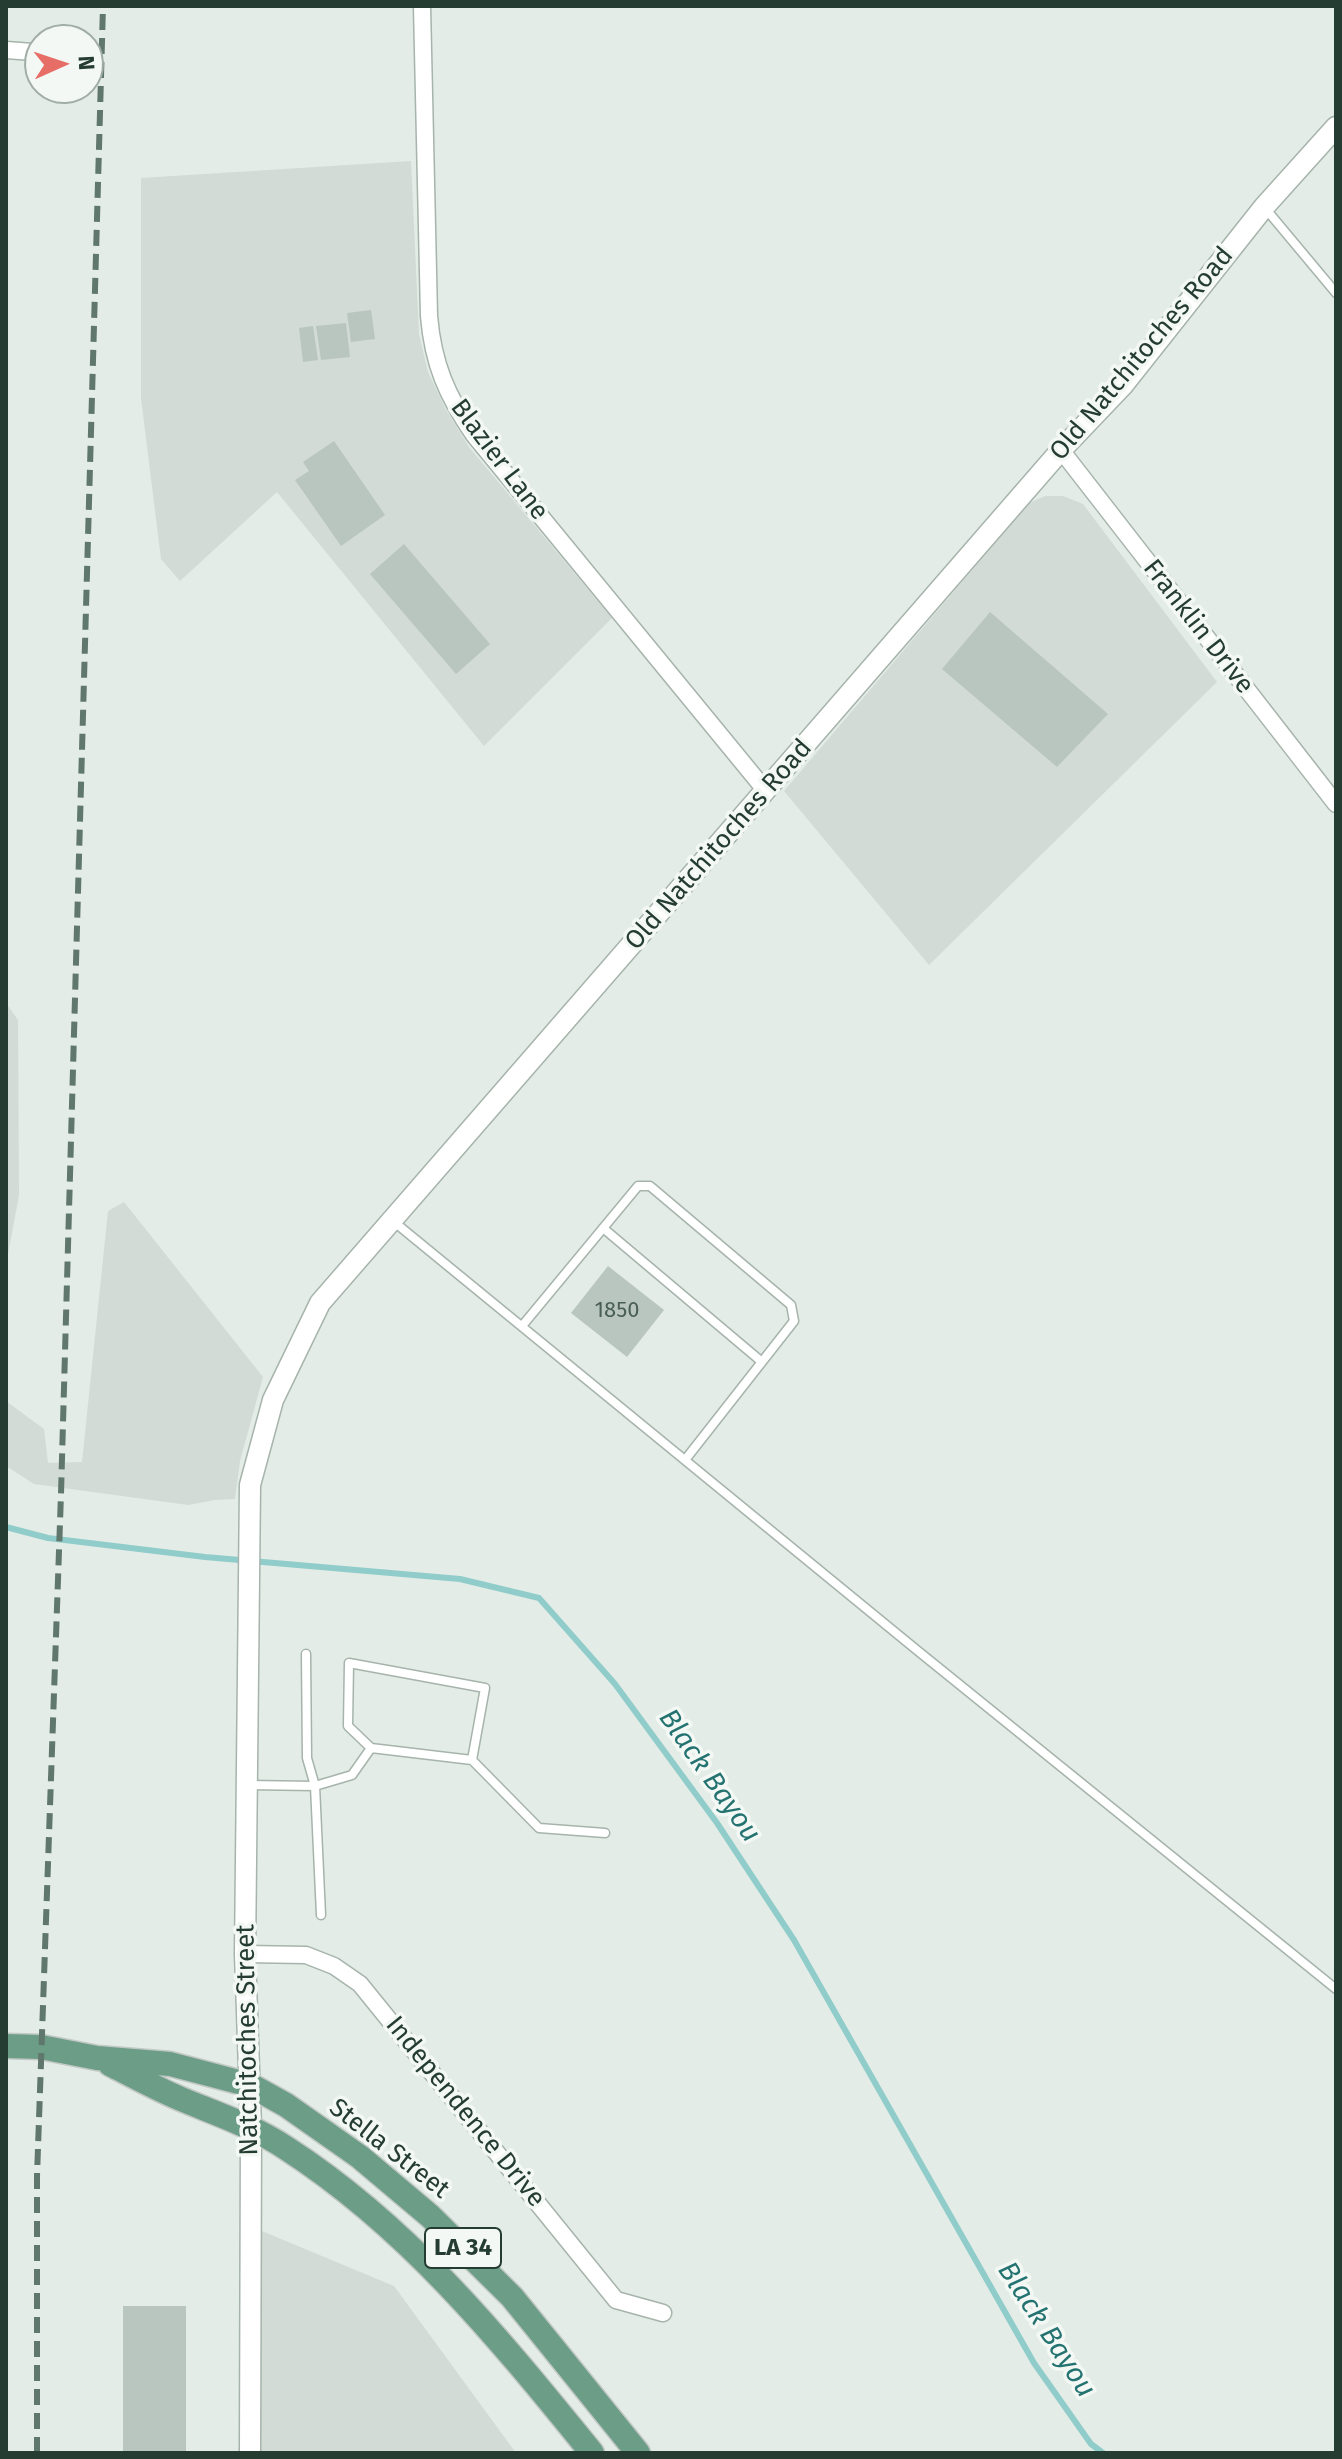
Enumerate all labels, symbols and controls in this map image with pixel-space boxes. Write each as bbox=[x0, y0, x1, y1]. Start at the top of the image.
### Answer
north arrow bbox=[24, 24, 104, 104]
text: N bbox=[73, 55, 100, 71]
street label: Old Natchitoches Road bbox=[1044, 241, 1240, 467]
street label: Blazier Lane bbox=[443, 393, 555, 527]
street label: Franklin Drive bbox=[1136, 554, 1260, 700]
street label: Old Natchitoches Road bbox=[619, 733, 819, 957]
house number: 1850 bbox=[595, 1298, 639, 1324]
water label: Black Bayou bbox=[651, 1703, 767, 1849]
street label: Natchitoches Street bbox=[230, 1924, 266, 2156]
street label: Independence Drive bbox=[379, 2010, 551, 2214]
street label: Stella Street bbox=[323, 2092, 455, 2206]
road number: LA 34 bbox=[425, 2228, 501, 2268]
water label: Black Bayou bbox=[990, 2256, 1102, 2404]

